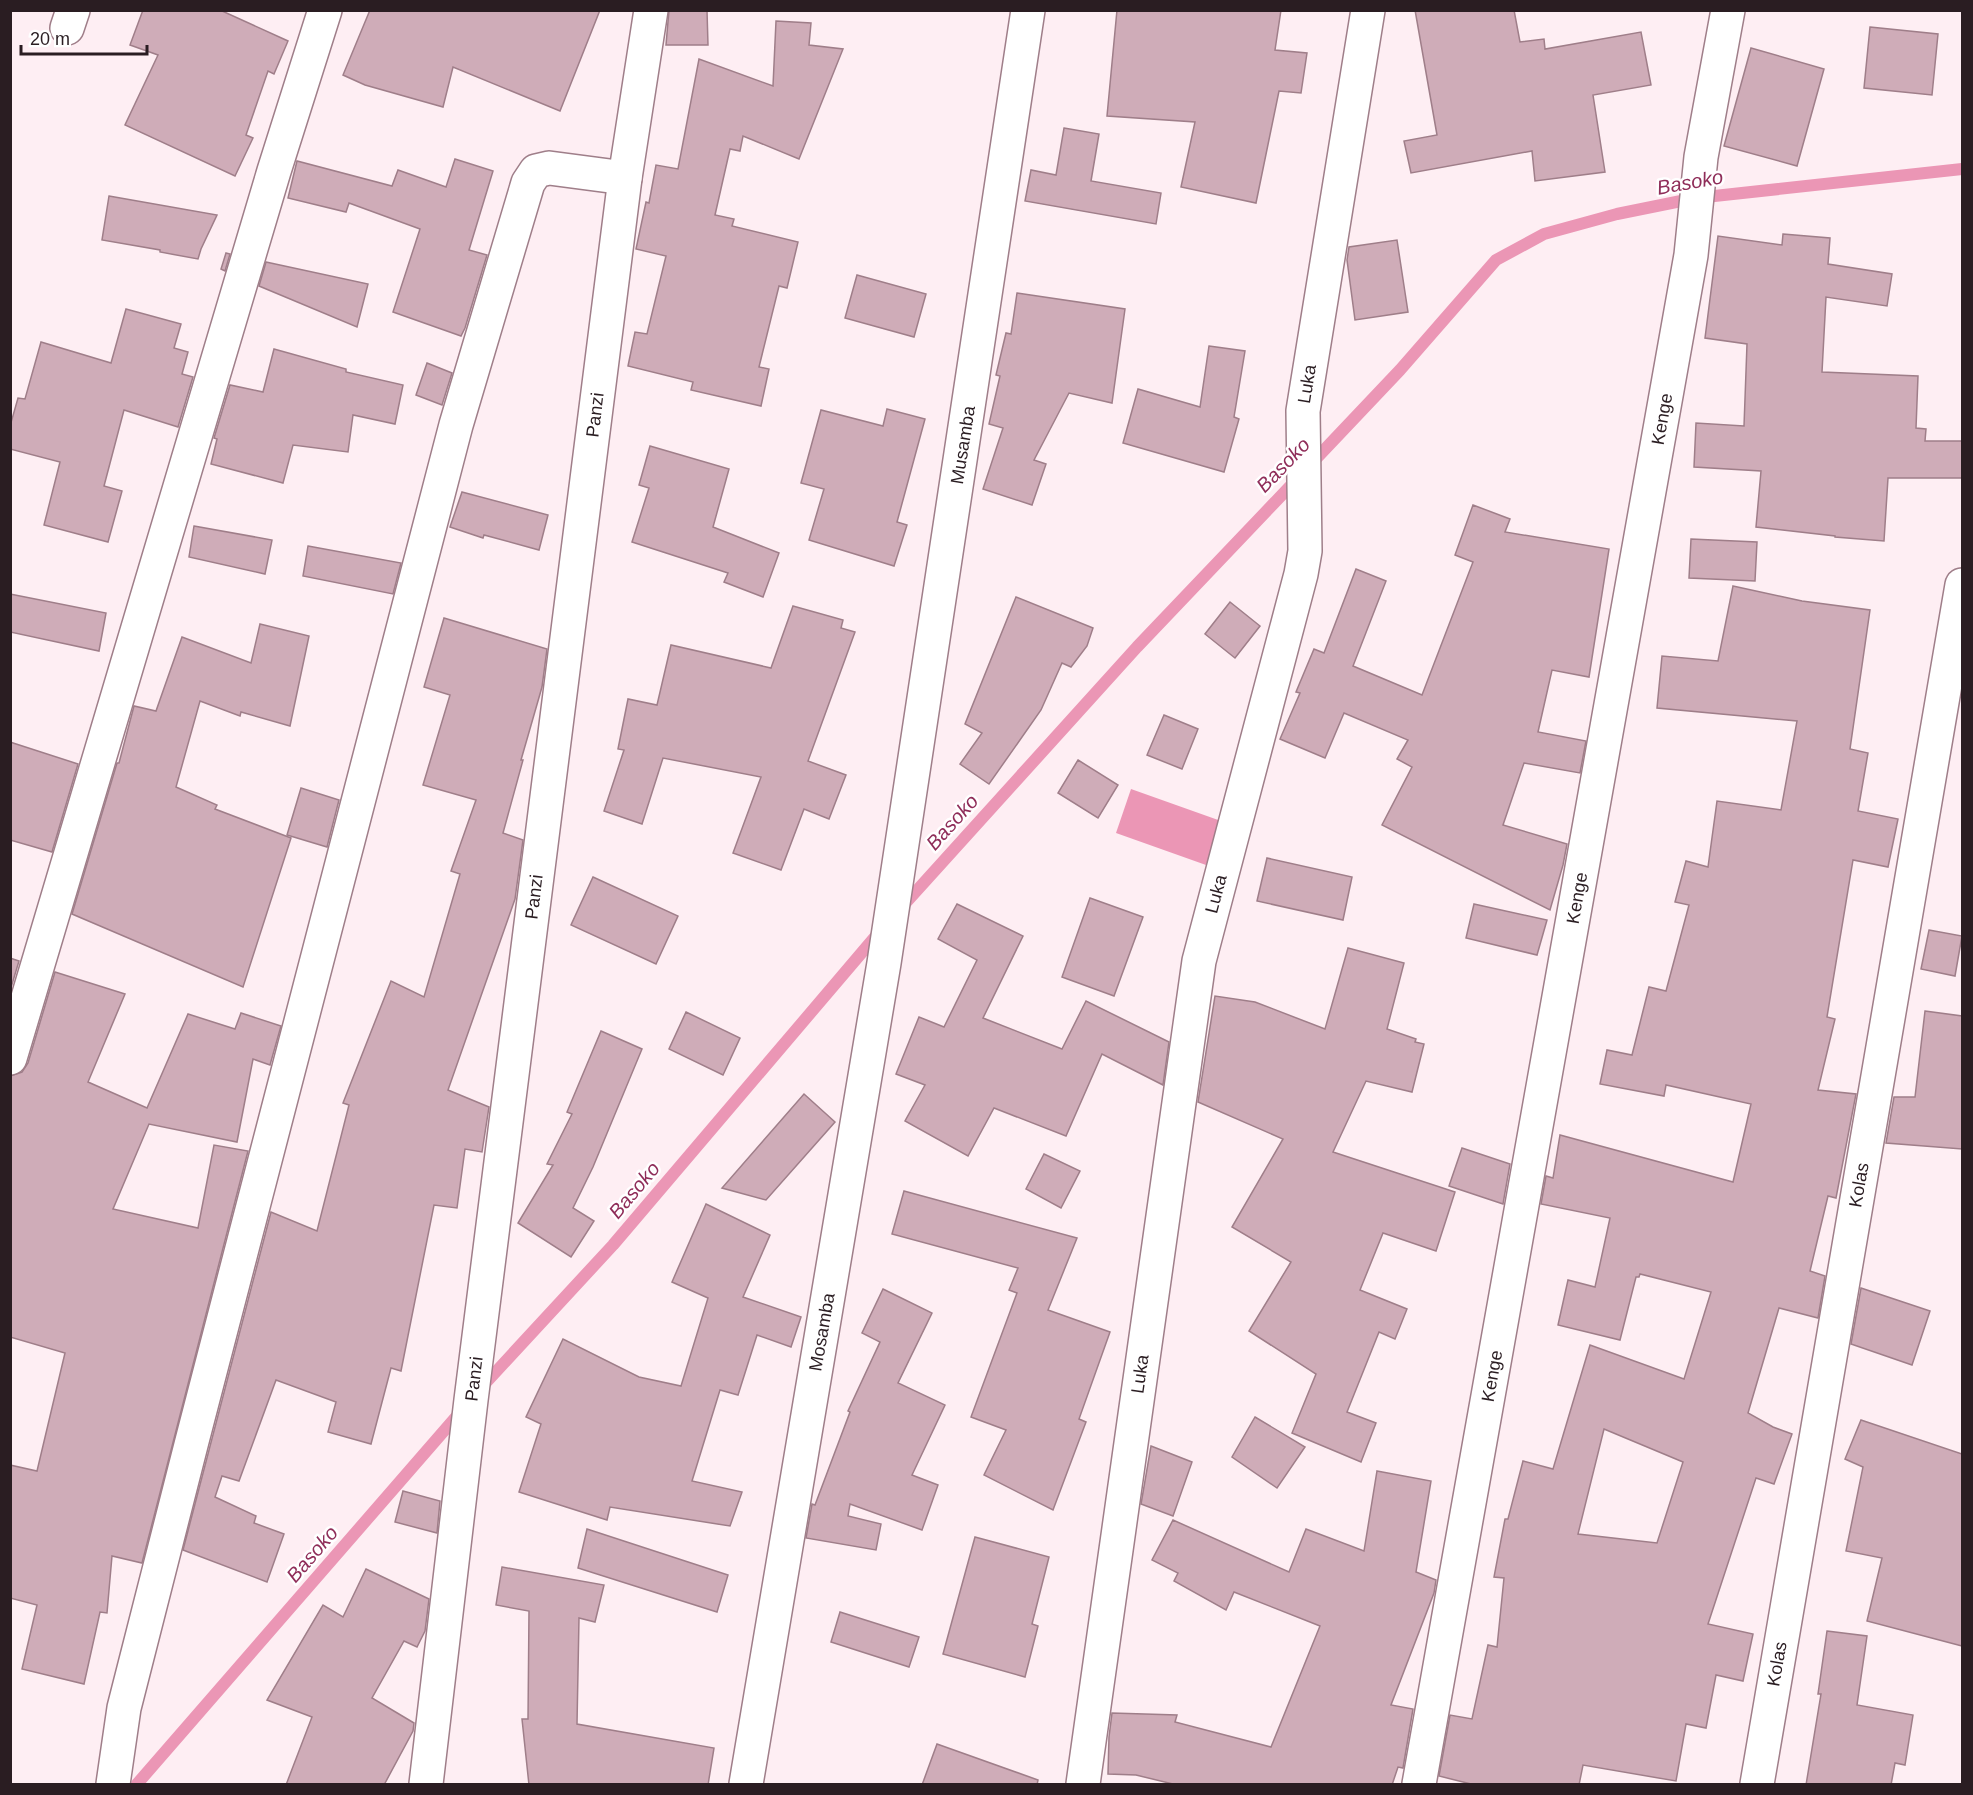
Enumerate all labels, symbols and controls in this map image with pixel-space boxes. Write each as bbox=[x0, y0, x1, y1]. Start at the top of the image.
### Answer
scale bar bbox=[21, 18, 147, 56]
text: 20 m bbox=[30, 29, 70, 49]
water label: Basoko bbox=[1655, 165, 1725, 199]
street label: Luka bbox=[1294, 362, 1320, 405]
street label: Panzi bbox=[582, 391, 608, 439]
street label: Kenge bbox=[1648, 392, 1676, 446]
street label: Musamba bbox=[947, 403, 979, 486]
water label: Basoko bbox=[1252, 433, 1314, 497]
water label: Basoko bbox=[922, 790, 982, 854]
street label: Kenge bbox=[1563, 871, 1591, 925]
street label: Luka bbox=[1201, 872, 1231, 915]
street label: Panzi bbox=[521, 873, 547, 921]
water label: Basoko bbox=[604, 1157, 664, 1223]
street label: Kolas bbox=[1845, 1161, 1873, 1209]
street label: Mosamba bbox=[805, 1290, 839, 1373]
street label: Kenge bbox=[1478, 1349, 1506, 1403]
street label: Luka bbox=[1127, 1352, 1153, 1395]
street label: Panzi bbox=[461, 1355, 487, 1403]
water label: Basoko bbox=[282, 1522, 342, 1586]
street label: Kolas bbox=[1763, 1640, 1791, 1688]

